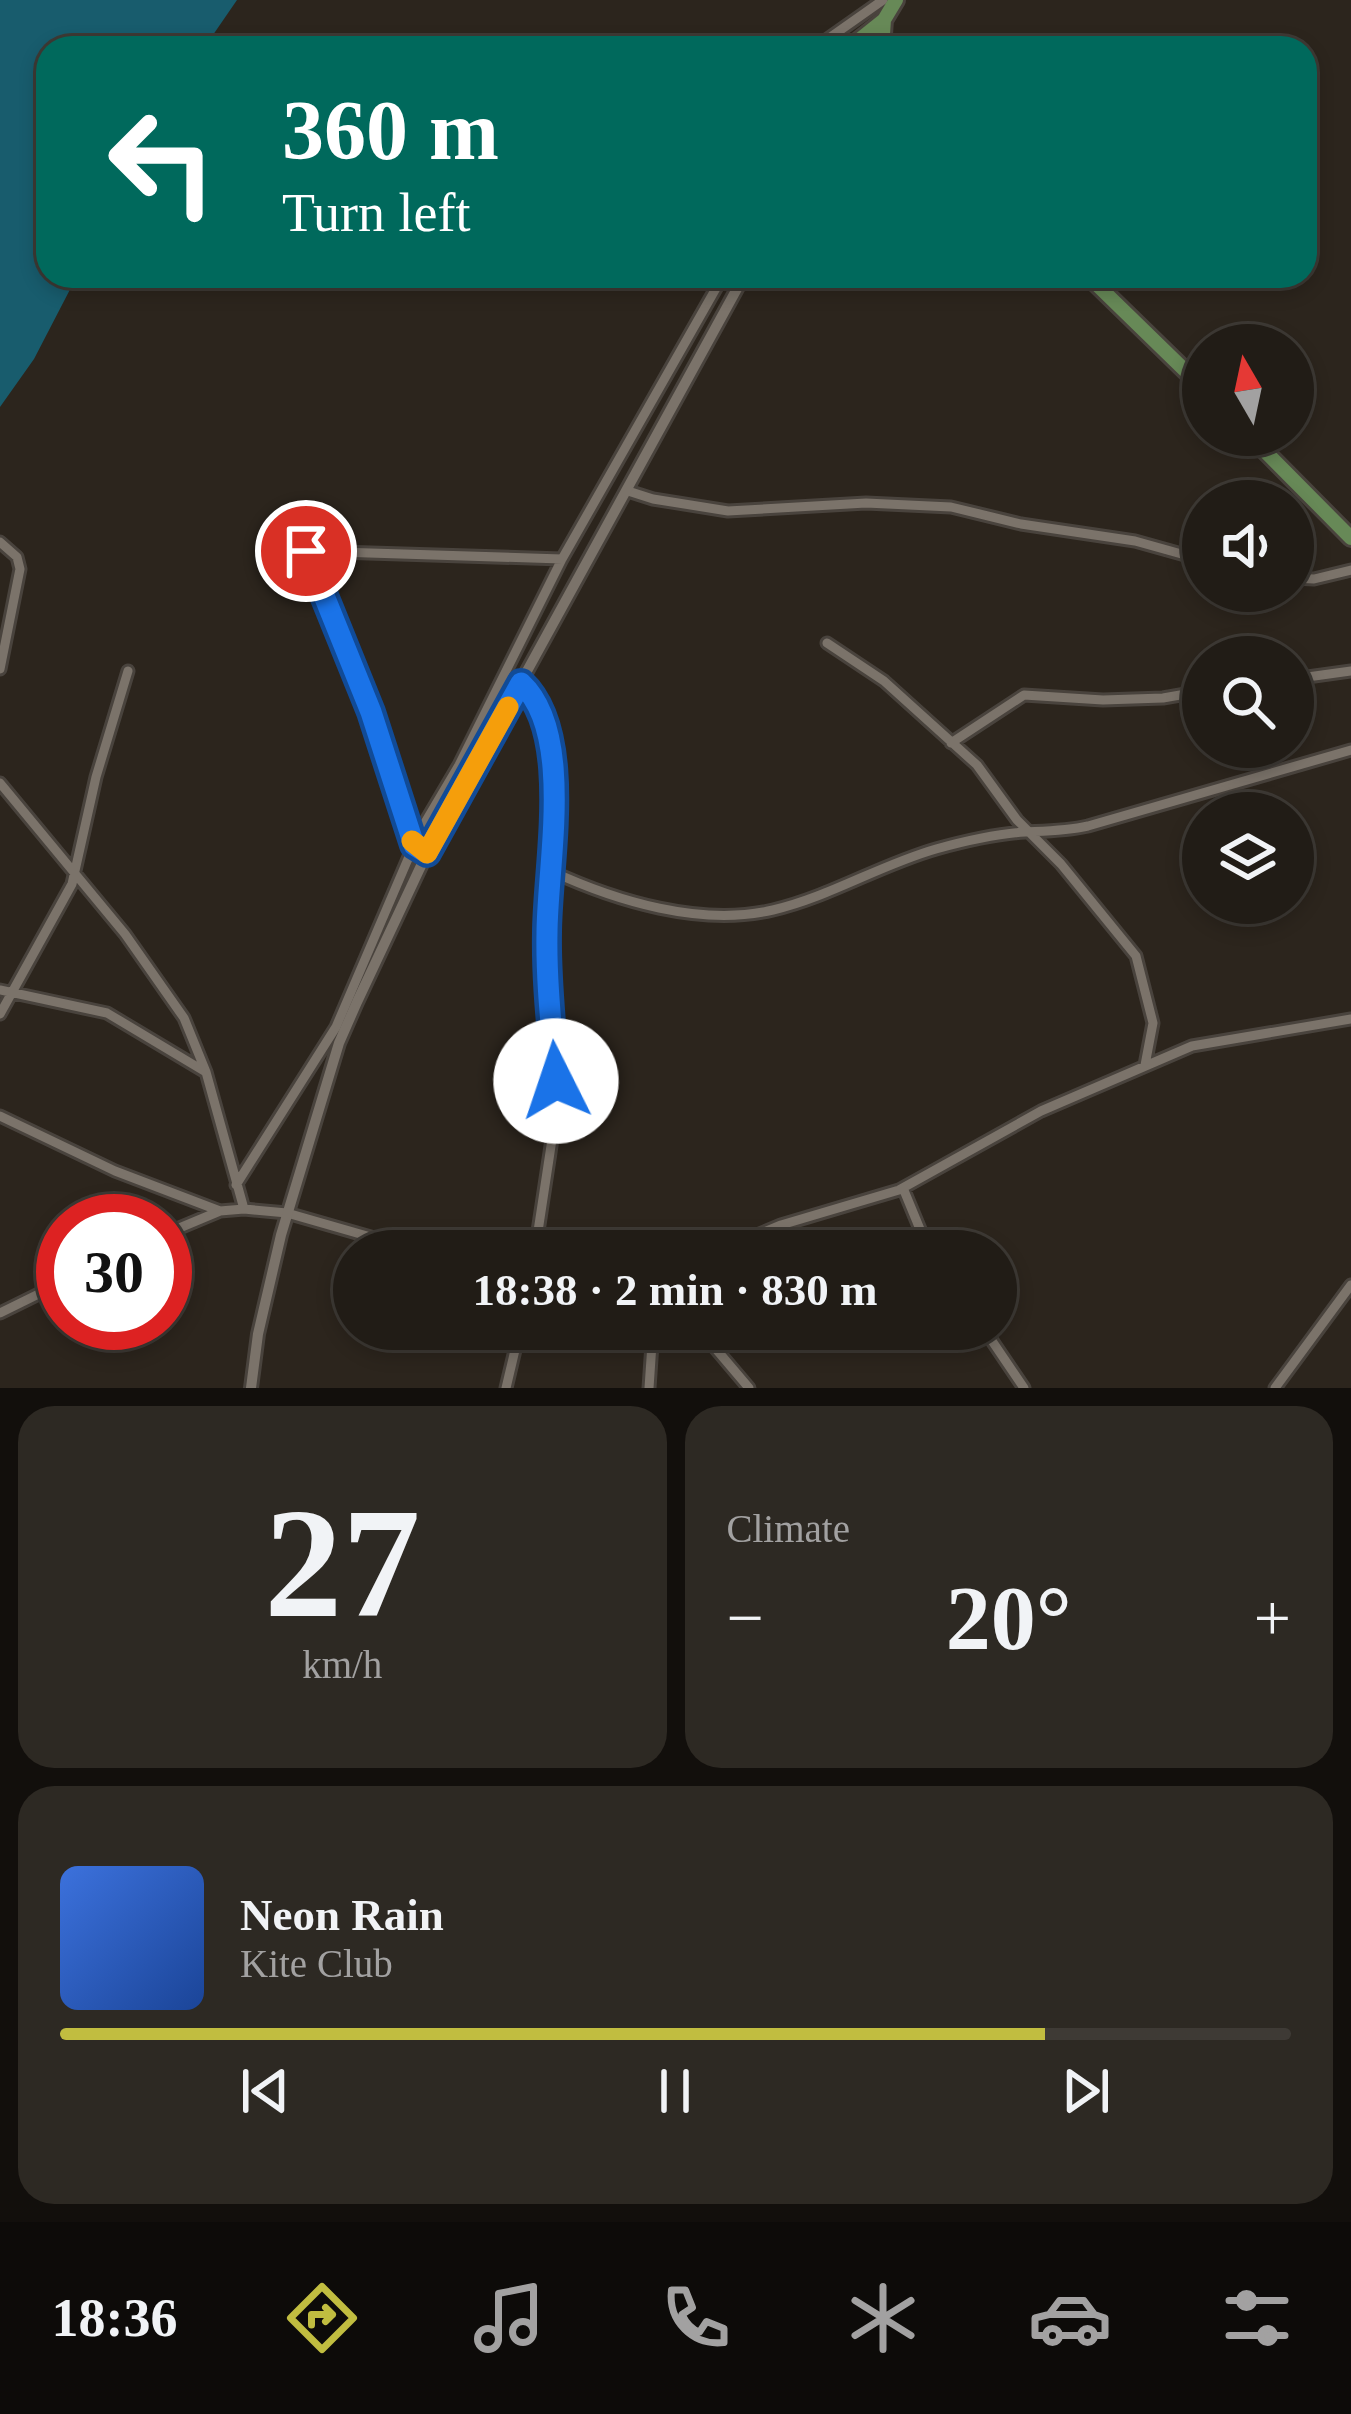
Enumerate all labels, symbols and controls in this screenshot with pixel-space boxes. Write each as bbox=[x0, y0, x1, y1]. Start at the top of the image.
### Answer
icon: left bbox=[84, 84, 240, 240]
text: 360 m bbox=[282, 84, 499, 177]
text: Turn left bbox=[282, 183, 471, 243]
north arrow bbox=[1182, 324, 1314, 456]
map controls bbox=[1182, 324, 1314, 924]
button: sound bbox=[1182, 480, 1314, 612]
pin bbox=[255, 500, 357, 602]
icon: arrive bbox=[273, 518, 339, 584]
button: search bbox=[1182, 636, 1314, 768]
button: layers bbox=[1182, 792, 1314, 924]
position arrow bbox=[493, 1018, 619, 1144]
speed limit sign: 30 bbox=[36, 1194, 192, 1350]
text: 18:38 · 2 min · 830 m bbox=[473, 1265, 878, 1315]
text: 27 bbox=[264, 1477, 420, 1650]
text: Climate bbox=[727, 1507, 850, 1550]
text: 20° bbox=[946, 1569, 1072, 1668]
text: − bbox=[727, 1581, 764, 1654]
text: + bbox=[1254, 1581, 1291, 1654]
text: km/h bbox=[302, 1643, 382, 1686]
text: Neon Rain bbox=[240, 1890, 444, 1940]
text: Kite Club bbox=[240, 1942, 393, 1985]
icon: previous bbox=[232, 2058, 298, 2124]
icon: pause bbox=[642, 2058, 708, 2124]
icon: next bbox=[1053, 2058, 1119, 2124]
icon: directions bbox=[280, 2276, 364, 2360]
icon: music bbox=[467, 2276, 551, 2360]
icon: phone bbox=[654, 2276, 738, 2360]
icon: climate bbox=[841, 2276, 925, 2360]
icon: car bbox=[1028, 2276, 1112, 2360]
icon: filters bbox=[1215, 2276, 1299, 2360]
text: 18:36 bbox=[52, 2288, 177, 2348]

